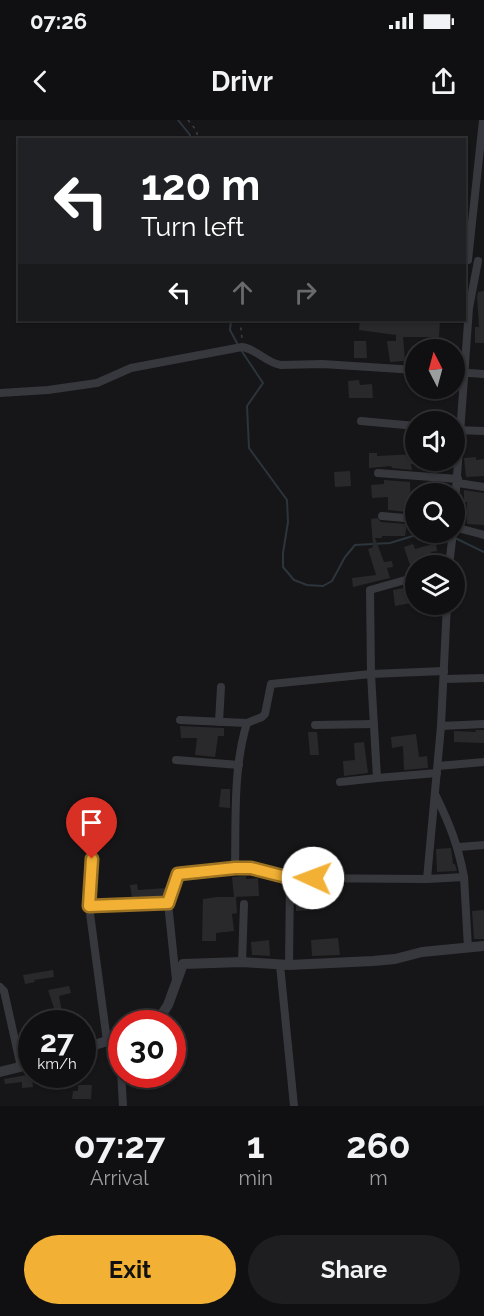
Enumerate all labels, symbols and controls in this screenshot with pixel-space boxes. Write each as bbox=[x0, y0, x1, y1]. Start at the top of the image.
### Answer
text: 07:26 bbox=[30, 8, 87, 34]
icon: back bbox=[24, 65, 57, 98]
icon: share bbox=[427, 65, 460, 98]
text: Drivr bbox=[211, 66, 273, 97]
text: 120 m bbox=[141, 161, 260, 210]
icon: left bbox=[42, 162, 120, 240]
text: Turn left bbox=[141, 211, 244, 242]
icon: left bbox=[163, 276, 196, 309]
icon: ahead bbox=[226, 276, 259, 309]
icon: right bbox=[289, 276, 322, 309]
north arrow bbox=[405, 339, 465, 399]
map controls bbox=[405, 339, 465, 615]
button: sound bbox=[405, 411, 465, 471]
button: search bbox=[405, 483, 465, 543]
button: layers bbox=[405, 555, 465, 615]
pin bbox=[66, 797, 117, 859]
icon: arrive bbox=[75, 806, 108, 839]
position arrow bbox=[281, 846, 345, 910]
speed limit sign: 30 bbox=[108, 1010, 186, 1088]
text: 27 bbox=[40, 1024, 74, 1059]
text: km/h bbox=[37, 1055, 77, 1073]
text: 07:27 bbox=[73, 1124, 165, 1166]
text: 1 bbox=[247, 1124, 265, 1166]
text: 260 bbox=[346, 1124, 411, 1166]
text: Arrival bbox=[90, 1166, 149, 1190]
text: min bbox=[239, 1166, 273, 1190]
text: m bbox=[369, 1166, 388, 1190]
button: Exit bbox=[24, 1235, 236, 1304]
button: Share bbox=[248, 1235, 460, 1304]

